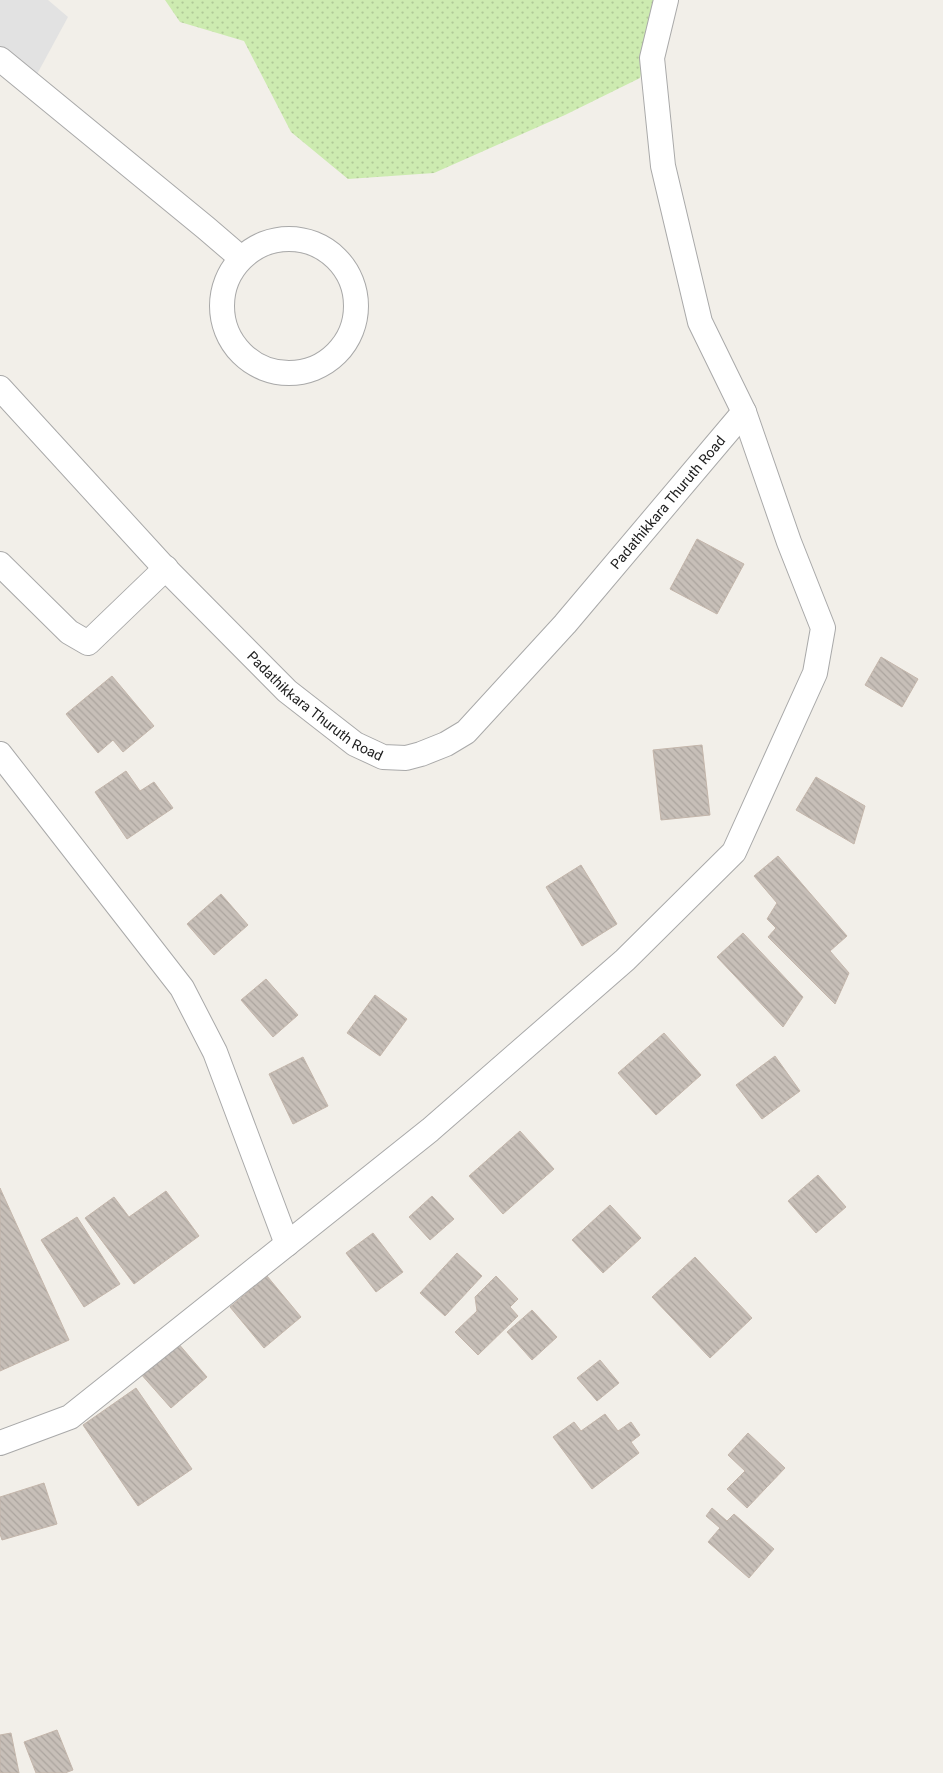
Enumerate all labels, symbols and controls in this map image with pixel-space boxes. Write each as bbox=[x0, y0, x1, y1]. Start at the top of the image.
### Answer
street label: Padathikkara Thuruth Road bbox=[607, 433, 728, 572]
street label: Padathikkara Thuruth Road bbox=[244, 648, 385, 764]

